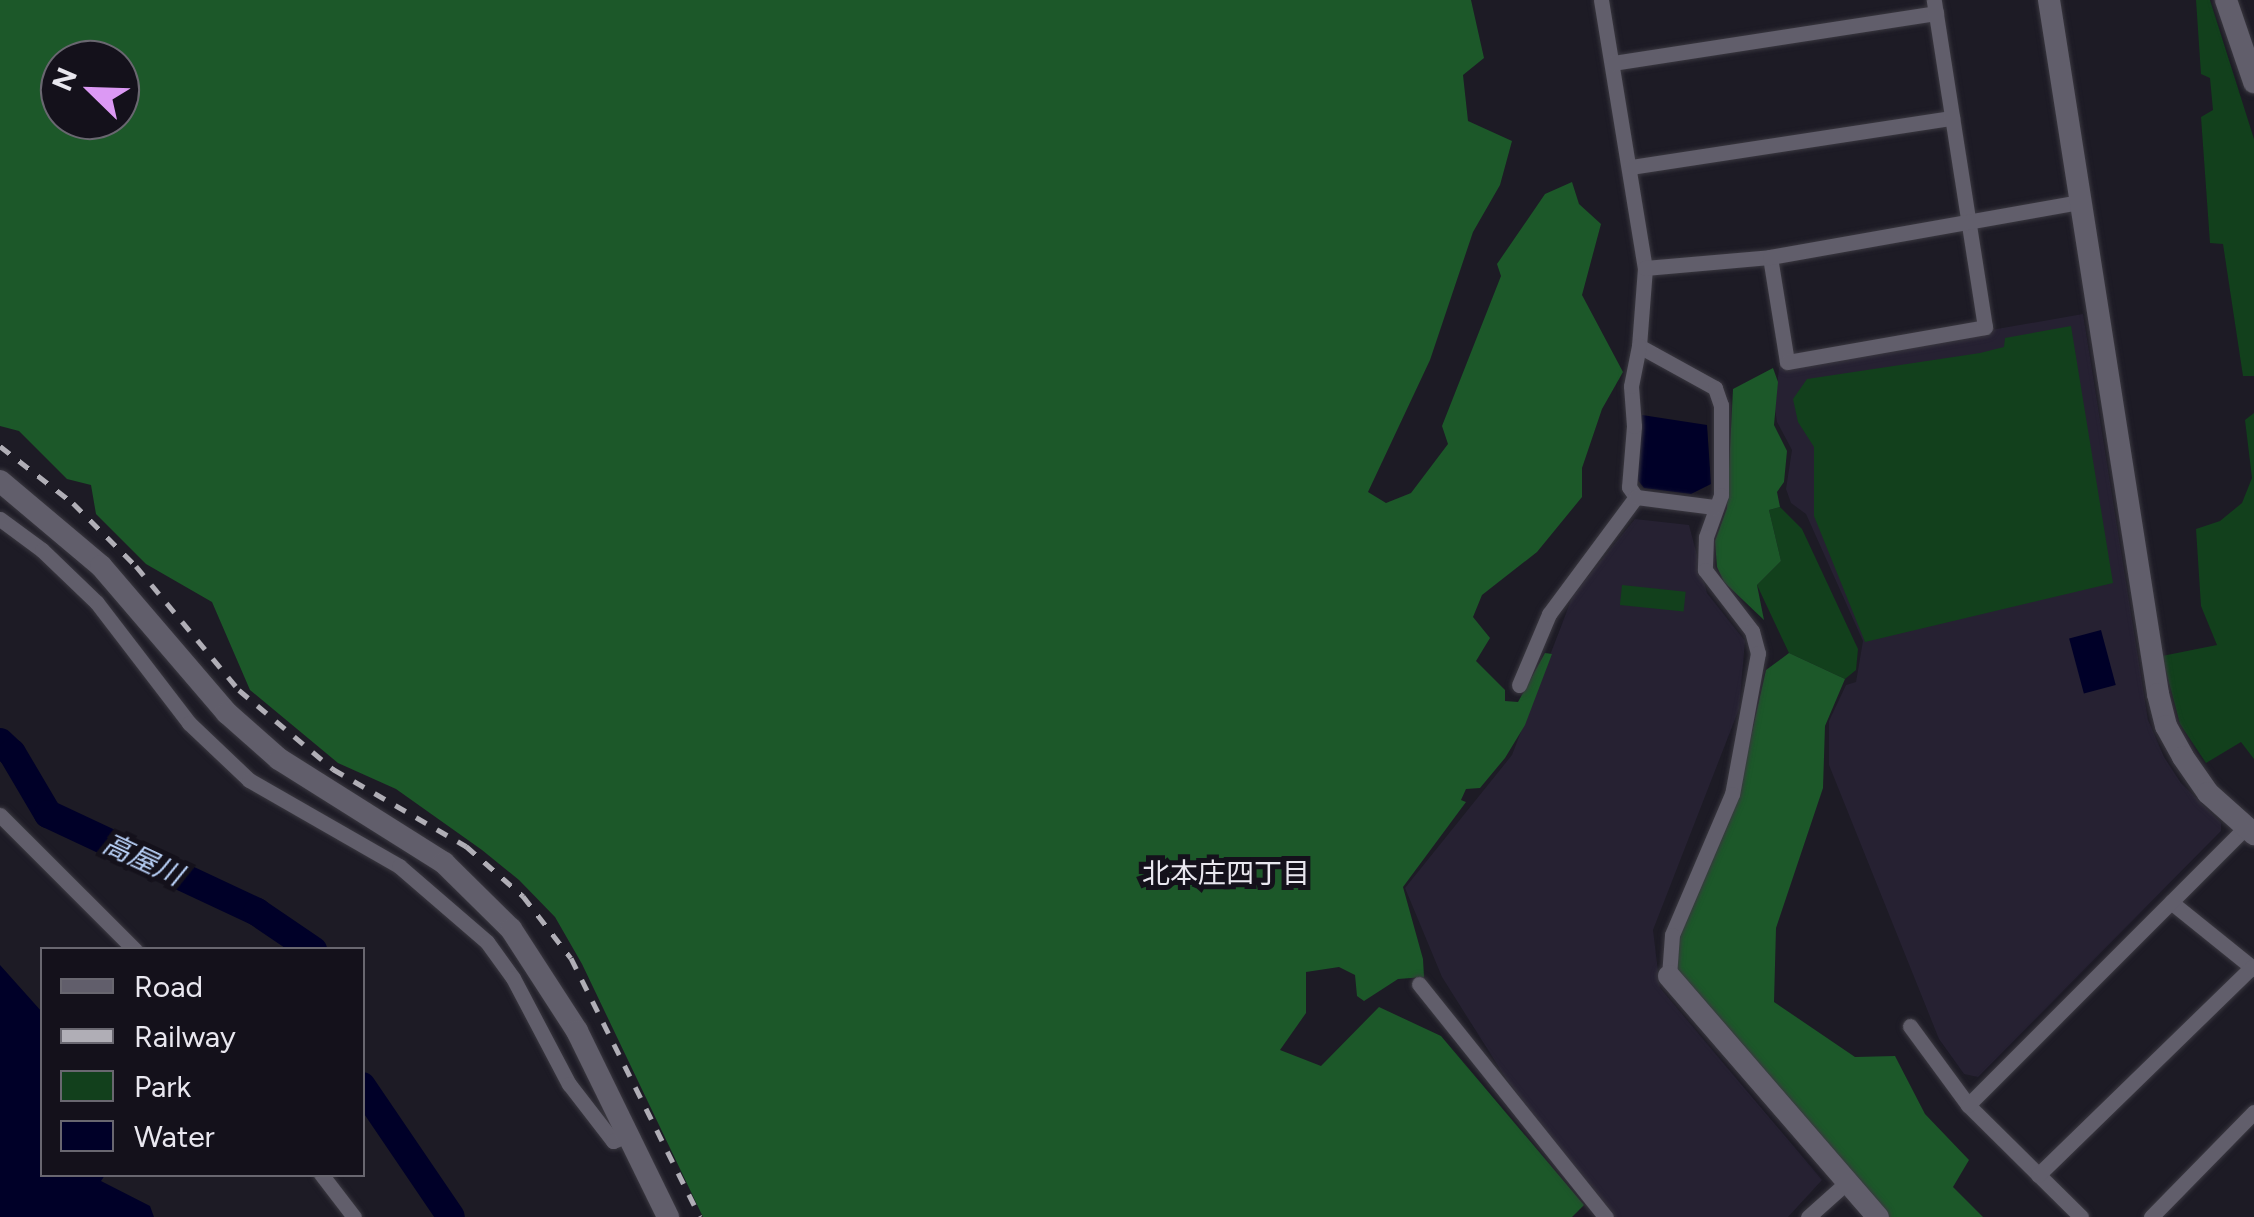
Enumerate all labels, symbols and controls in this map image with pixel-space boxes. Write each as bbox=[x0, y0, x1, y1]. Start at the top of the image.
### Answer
north arrow bbox=[40, 40, 140, 140]
text: N bbox=[44, 62, 84, 96]
water label: 高屋川 bbox=[98, 826, 188, 892]
district label: 北本庄四丁目 bbox=[1142, 856, 1310, 890]
legend bbox=[40, 947, 365, 1177]
text: Road bbox=[134, 968, 203, 1005]
text: Railway bbox=[134, 1018, 236, 1055]
text: Park bbox=[134, 1068, 191, 1105]
text: Water bbox=[134, 1118, 215, 1155]

